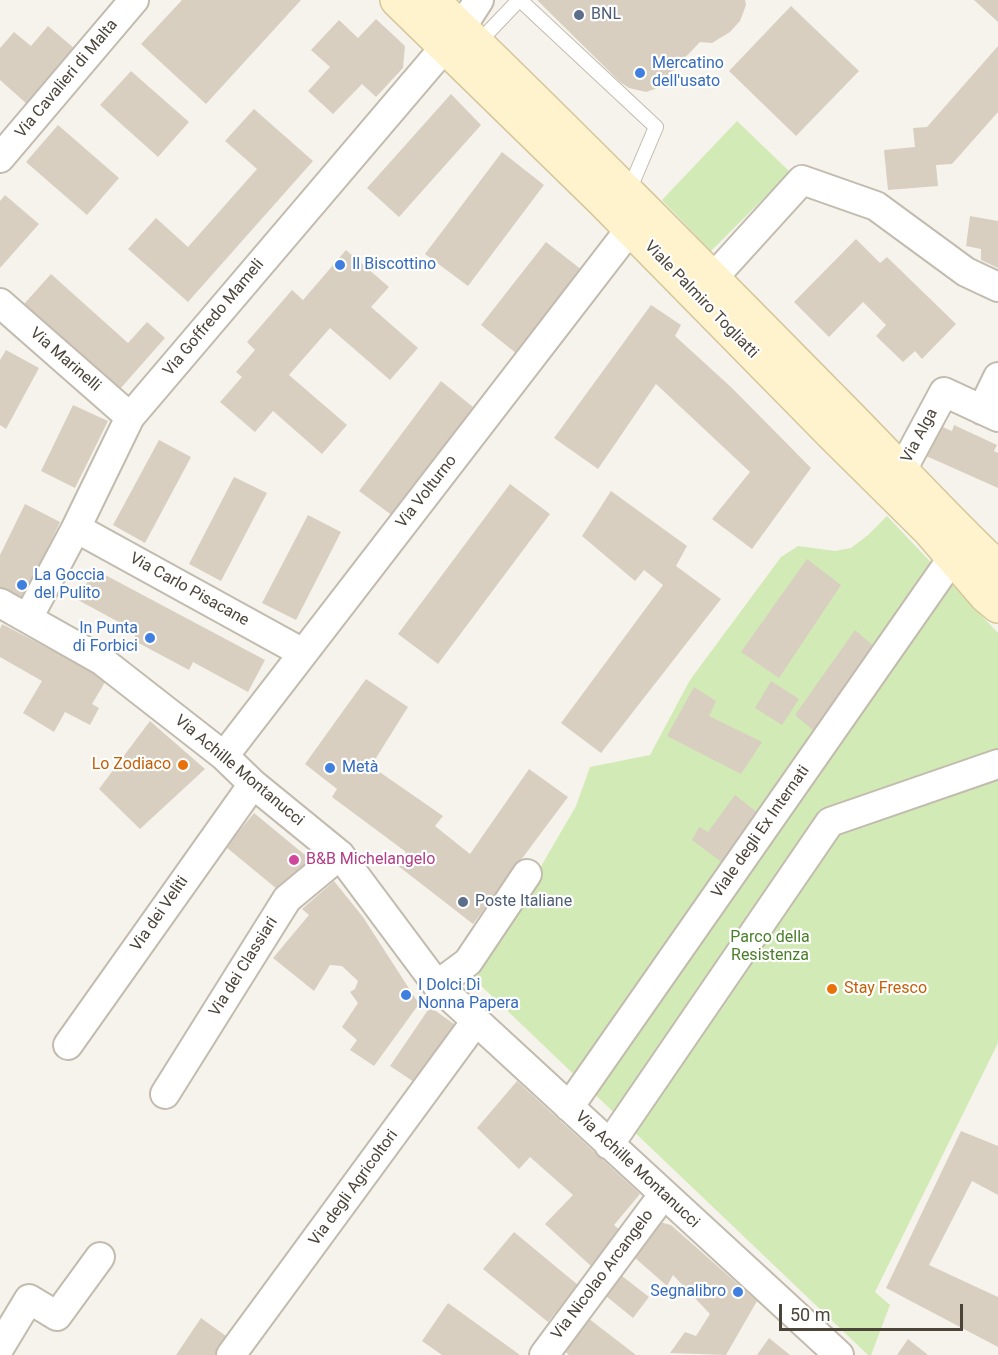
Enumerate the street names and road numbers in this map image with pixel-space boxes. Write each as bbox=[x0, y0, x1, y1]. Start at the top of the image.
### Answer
street label: Via Cavalieri di Malta bbox=[12, 16, 122, 142]
street label: Viale Palmiro Togliatti bbox=[640, 237, 762, 363]
street label: Via Goffredo Mameli bbox=[159, 256, 269, 380]
street label: Via Marinelli bbox=[26, 324, 104, 396]
street label: Via Alga bbox=[898, 406, 942, 466]
street label: Via Volturno bbox=[393, 452, 461, 532]
street label: Via Carlo Pisacane bbox=[126, 549, 252, 631]
street label: Via Achille Montanucci bbox=[171, 711, 307, 831]
street label: Viale degli Ex Internati bbox=[708, 762, 814, 902]
street label: Via dei Veliti bbox=[127, 873, 193, 955]
street label: Via dei Classiari bbox=[206, 914, 282, 1020]
street label: Via Achille Montanucci bbox=[571, 1108, 703, 1232]
street label: Via degli Agricoltori bbox=[305, 1126, 403, 1250]
street label: Via Nicolao Arcangelo bbox=[548, 1206, 658, 1344]

